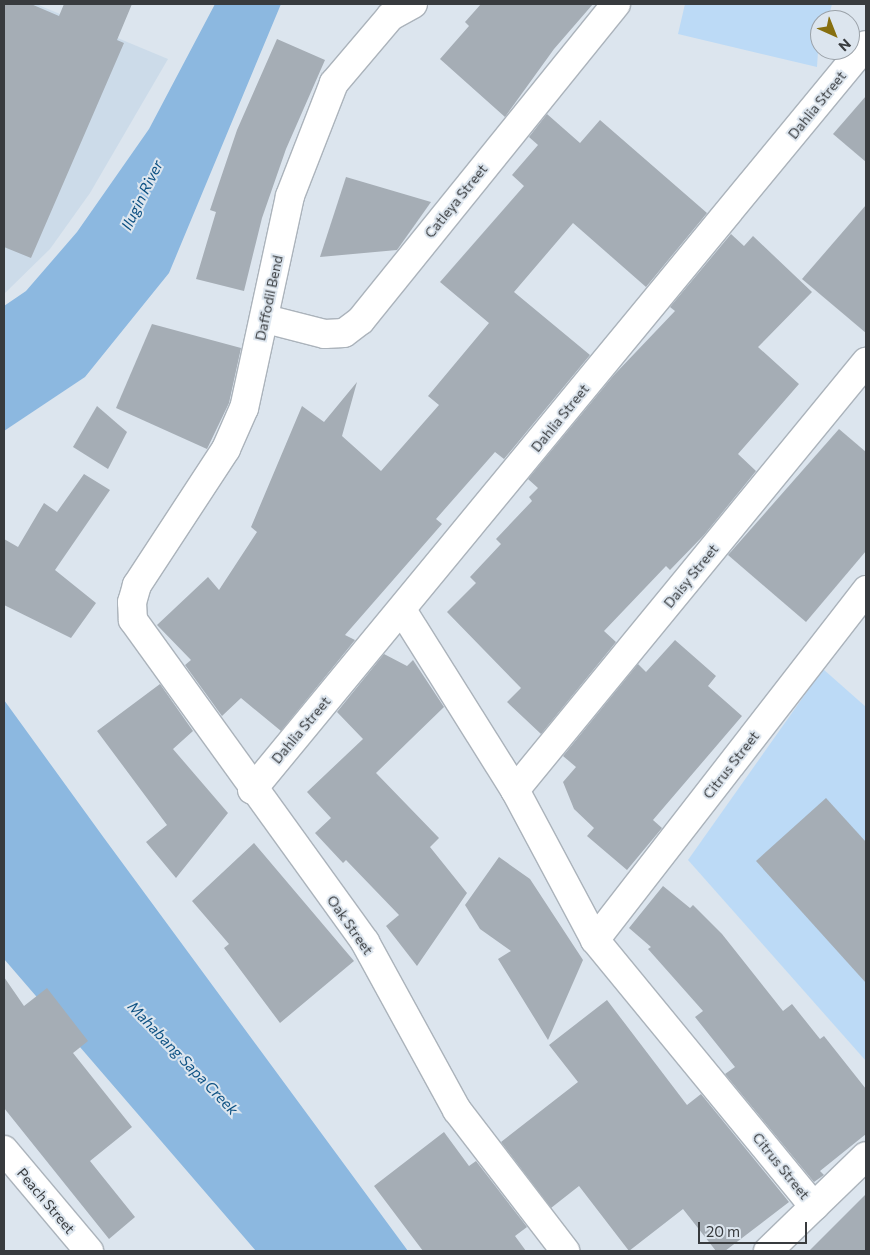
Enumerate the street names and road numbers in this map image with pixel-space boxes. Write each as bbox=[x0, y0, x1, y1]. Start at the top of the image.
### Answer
street label: Dahlia Street bbox=[785, 68, 849, 142]
street label: Catleya Street bbox=[421, 161, 491, 241]
street label: Daffodil Bend bbox=[252, 254, 286, 342]
street label: Dahlia Street bbox=[528, 381, 592, 455]
street label: Daisy Street bbox=[660, 541, 722, 611]
street label: Dahlia Street bbox=[268, 693, 334, 767]
street label: Citrus Street bbox=[699, 728, 763, 802]
street label: Oak Street bbox=[323, 892, 377, 958]
street label: Citrus Street bbox=[749, 1129, 813, 1203]
street label: Peach Street bbox=[14, 1165, 78, 1237]

